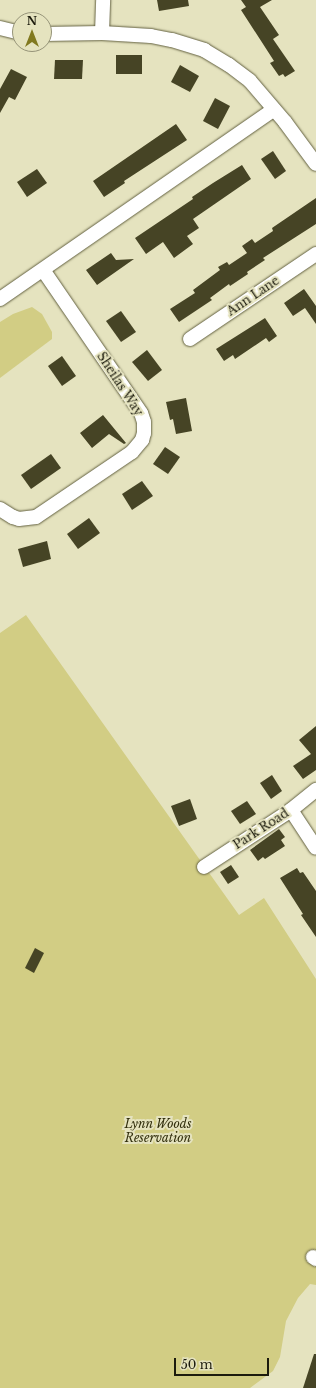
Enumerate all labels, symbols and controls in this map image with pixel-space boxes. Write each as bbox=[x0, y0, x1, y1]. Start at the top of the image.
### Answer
north arrow bbox=[12, 12, 52, 52]
text: N bbox=[27, 14, 37, 28]
street label: Ann Lane bbox=[224, 273, 282, 319]
street label: Sheilas Way bbox=[94, 349, 146, 419]
street label: Park Road bbox=[231, 806, 291, 852]
park label: Lynn Woods Reservation bbox=[124, 1117, 192, 1145]
scale bar bbox=[176, 1350, 271, 1376]
text: 50 m bbox=[181, 1357, 213, 1372]

